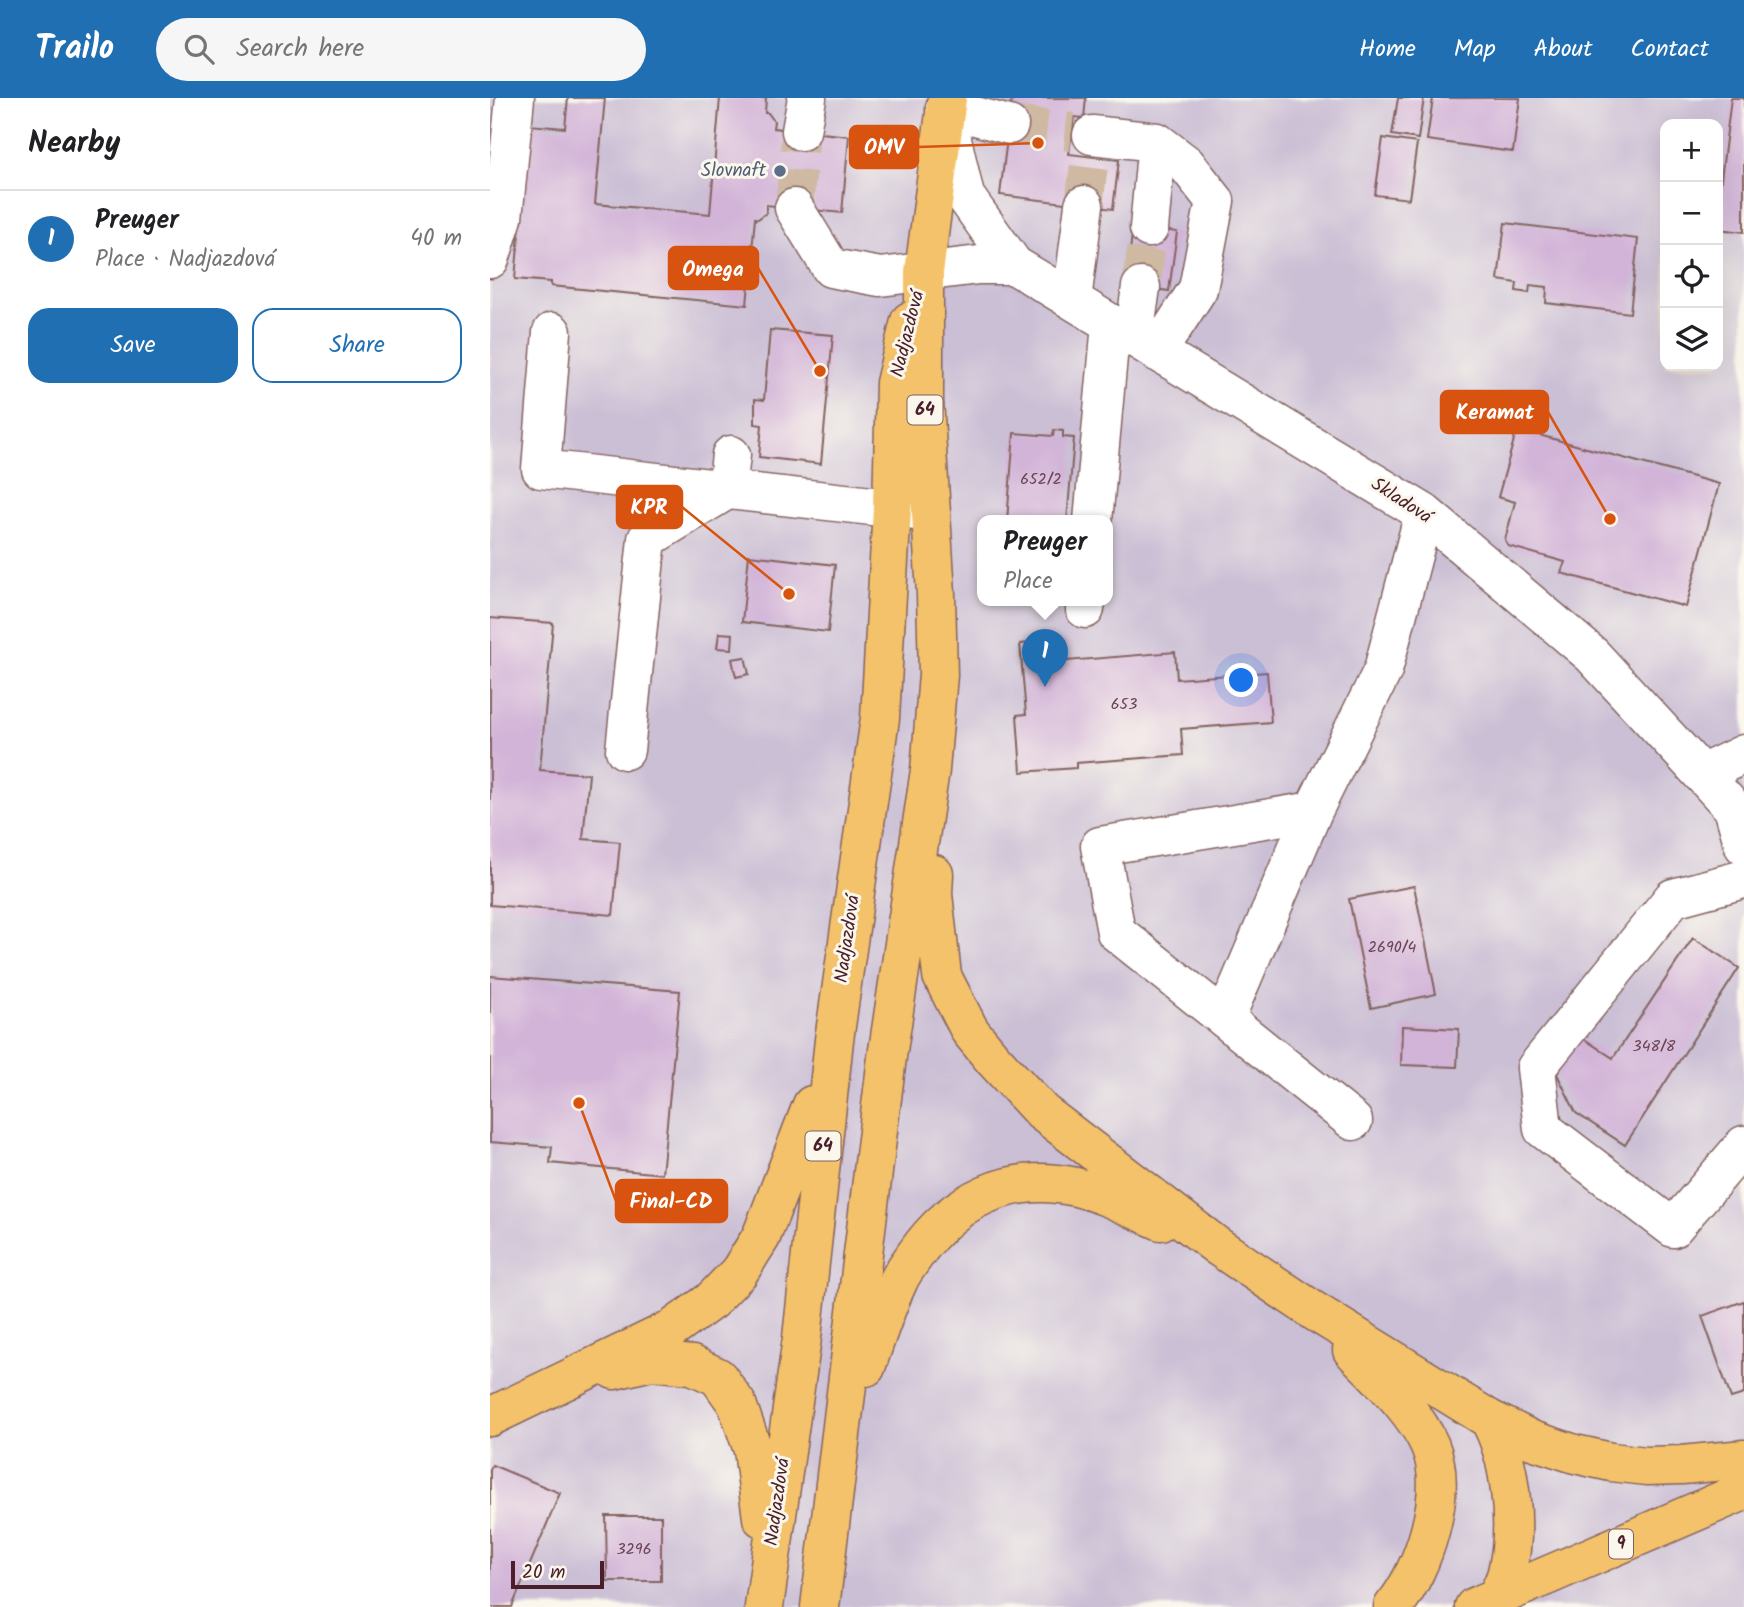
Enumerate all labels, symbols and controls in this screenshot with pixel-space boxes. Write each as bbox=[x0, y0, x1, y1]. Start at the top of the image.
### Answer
search box bbox=[156, 18, 646, 81]
text: Trailo bbox=[35, 23, 114, 76]
text: Search here bbox=[236, 28, 364, 70]
icon: search bbox=[180, 30, 218, 68]
text: Home bbox=[1359, 30, 1416, 69]
text: Map bbox=[1454, 30, 1496, 69]
text: About bbox=[1534, 30, 1592, 69]
text: Contact bbox=[1630, 30, 1709, 69]
map controls bbox=[1660, 119, 1723, 371]
button: + bbox=[1660, 119, 1723, 182]
text: Nearby bbox=[28, 120, 120, 168]
callout: OMV bbox=[850, 126, 918, 168]
text: OMV bbox=[864, 132, 906, 165]
place label: Slovnaft bbox=[701, 156, 767, 186]
marker: Slovnaft bbox=[772, 163, 788, 179]
button: − bbox=[1660, 182, 1723, 245]
text: Preuger bbox=[95, 200, 179, 242]
text: 1 bbox=[48, 221, 54, 257]
text: 40 m bbox=[410, 221, 462, 257]
text: Place · Nadjazdová bbox=[95, 242, 275, 278]
button: locate bbox=[1660, 245, 1723, 308]
callout: Omega bbox=[669, 247, 758, 289]
text: Omega bbox=[682, 254, 744, 287]
street label: Nadjazdová bbox=[883, 286, 934, 381]
button: Save bbox=[28, 308, 238, 383]
button: Share bbox=[252, 308, 462, 383]
button: layers bbox=[1660, 308, 1723, 371]
callout: Keramat bbox=[1441, 391, 1548, 433]
road number: 64 bbox=[908, 396, 942, 424]
text: Keramat bbox=[1456, 397, 1535, 430]
house number: 652/2 bbox=[1020, 467, 1062, 492]
street label: Skladová bbox=[1364, 470, 1439, 533]
callout: KPR bbox=[617, 486, 682, 528]
text: KPR bbox=[631, 492, 668, 525]
popup bbox=[977, 515, 1113, 606]
text: Preuger bbox=[1003, 522, 1087, 564]
text: Place bbox=[1003, 564, 1053, 600]
pin: 1 bbox=[1022, 629, 1068, 687]
your location bbox=[1224, 663, 1258, 697]
house number: 653 bbox=[1111, 692, 1137, 717]
street label: Nadjazdová bbox=[827, 891, 869, 985]
house number: 2690/4 bbox=[1368, 935, 1416, 960]
house number: 348/8 bbox=[1633, 1034, 1676, 1059]
road number: 64 bbox=[806, 1132, 840, 1161]
callout: Final-CD bbox=[616, 1180, 727, 1222]
text: Final-CD bbox=[630, 1186, 712, 1219]
street label: Nadjazdová bbox=[757, 1454, 799, 1548]
road number: 9 bbox=[1609, 1530, 1633, 1559]
house number: 3296 bbox=[616, 1537, 652, 1562]
scale bar bbox=[511, 1558, 604, 1590]
text: 20 m bbox=[522, 1558, 565, 1588]

